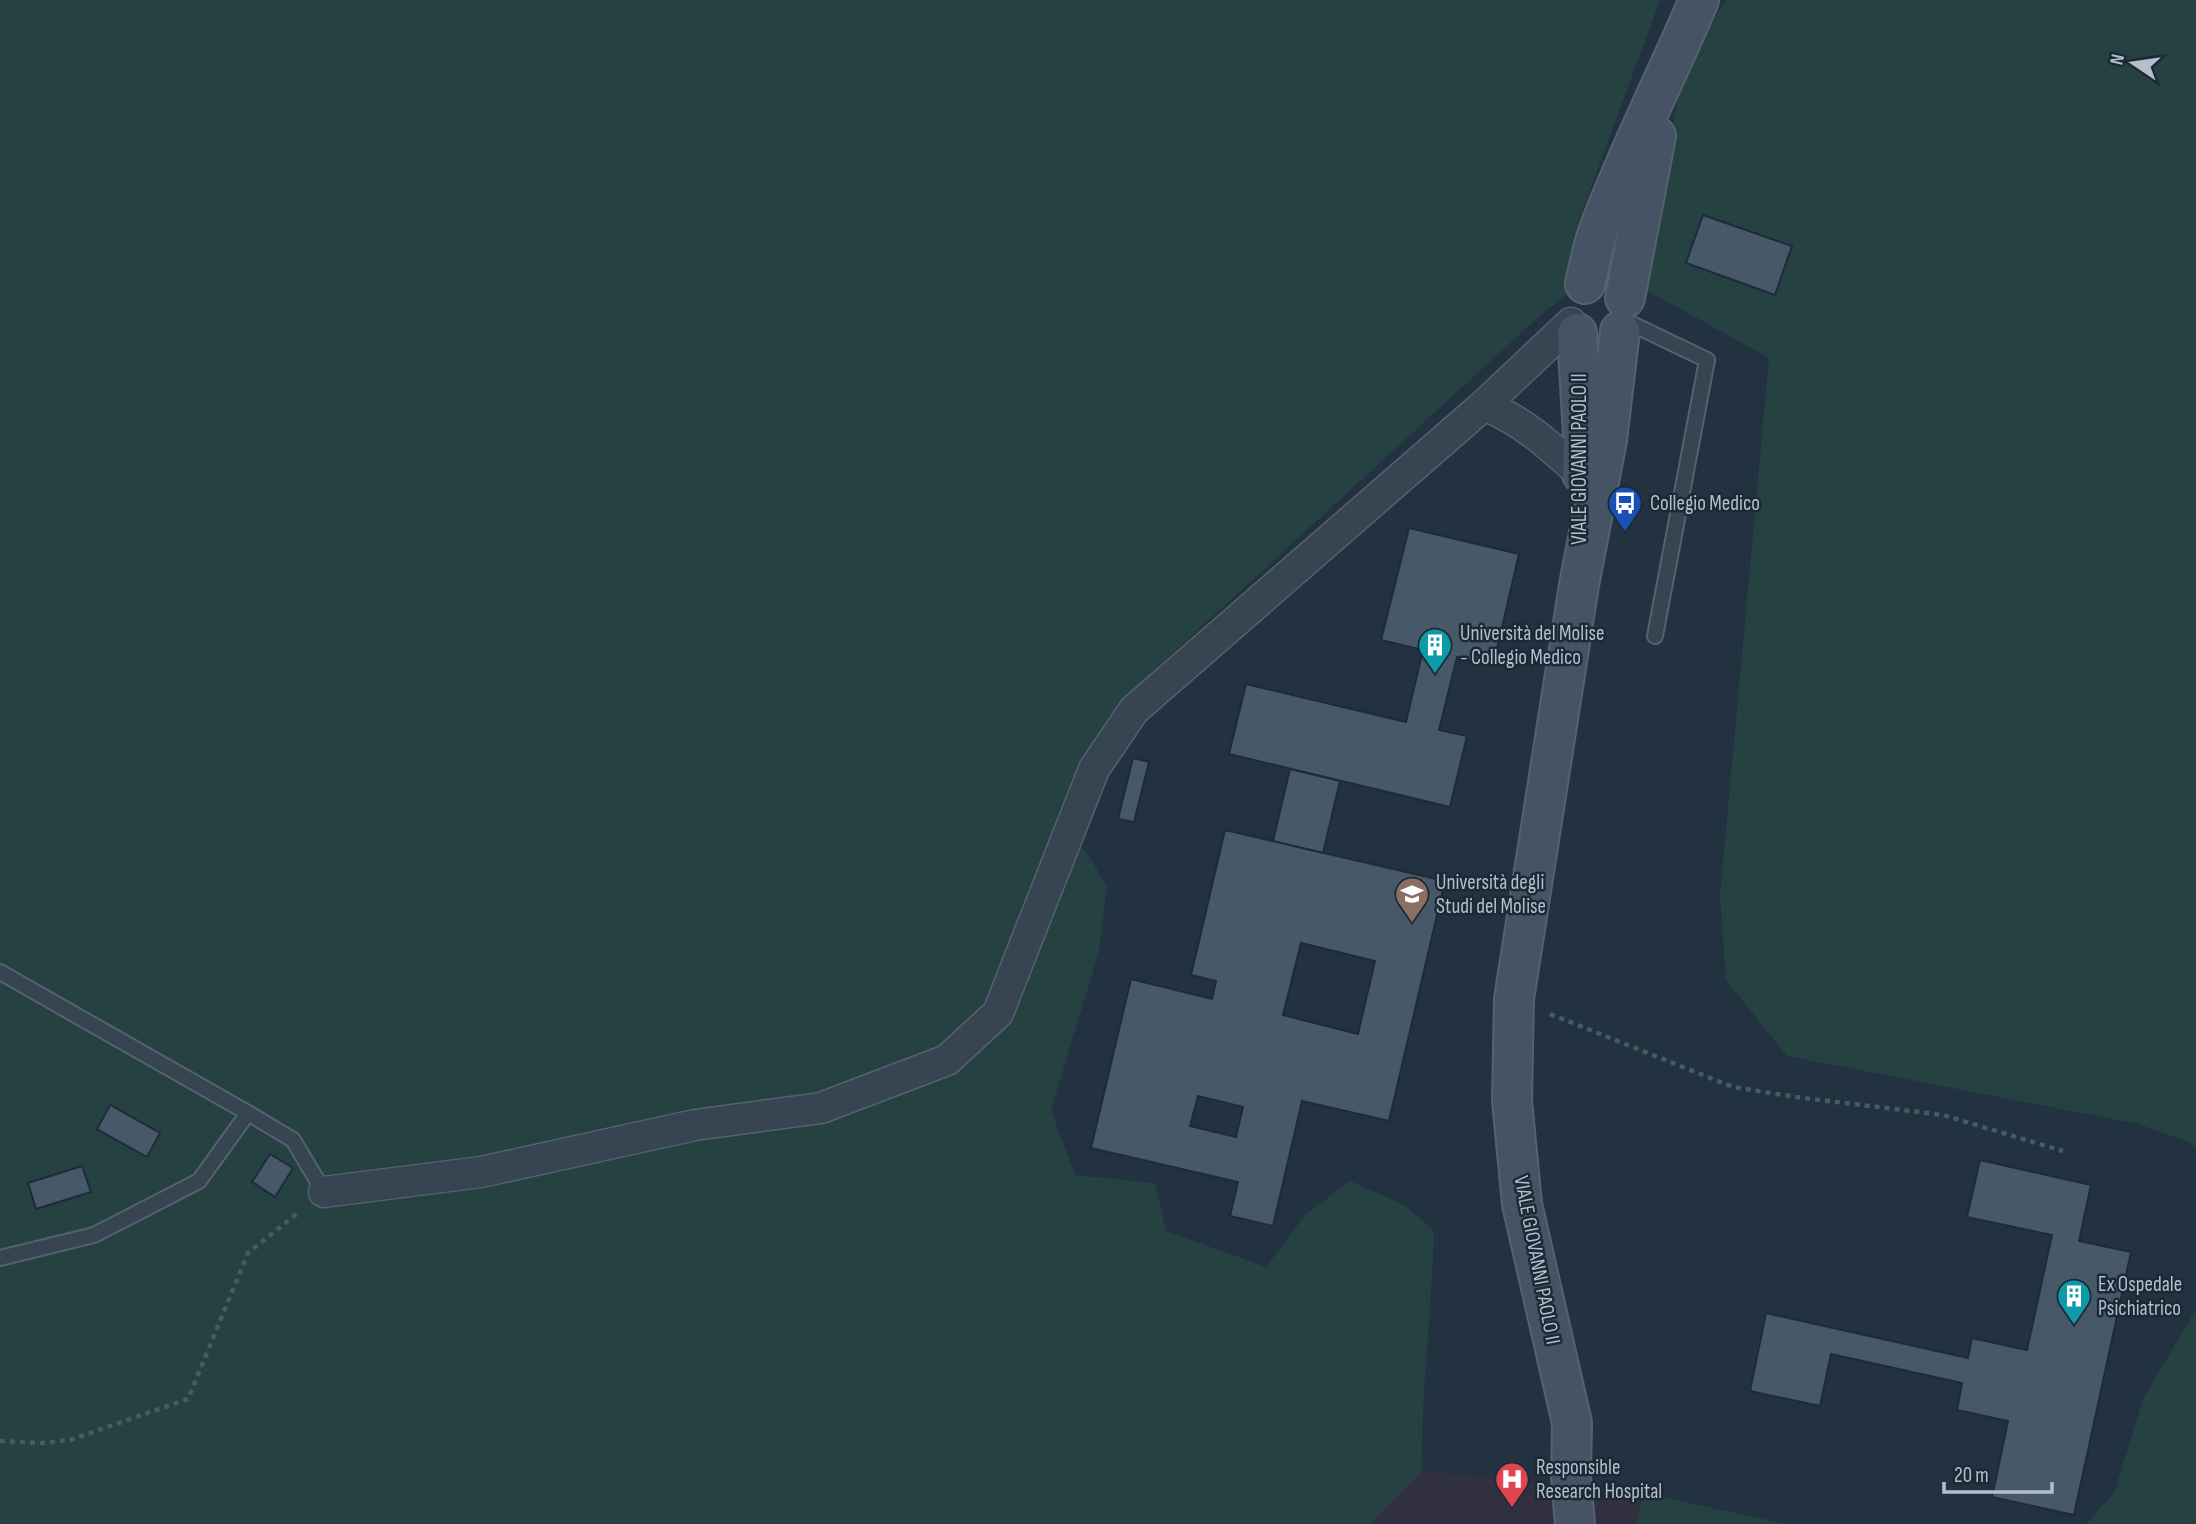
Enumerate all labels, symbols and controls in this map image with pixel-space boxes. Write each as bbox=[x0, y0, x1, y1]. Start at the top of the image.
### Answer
north arrow bbox=[2098, 28, 2168, 98]
text: N bbox=[2106, 52, 2130, 67]
street label: VIALE GIOVANNI PAOLO II bbox=[1567, 373, 1592, 545]
bus stop icon: Collegio Medico bbox=[1606, 484, 1644, 533]
place label: Collegio Medico bbox=[1650, 491, 1760, 516]
place label: Università del Molise - Collegio Medico bbox=[1460, 621, 1604, 670]
building icon: Università del Molise - Collegio Medico bbox=[1416, 626, 1454, 675]
place label: Università degli Studi del Molise bbox=[1436, 870, 1546, 919]
school or university icon: Università degli Studi del Molise bbox=[1393, 875, 1431, 924]
street label: VIALE GIOVANNI PAOLO II bbox=[1508, 1173, 1566, 1347]
place label: Ex Ospedale Psichiatrico bbox=[2098, 1272, 2182, 1321]
building icon: Ex Ospedale Psichiatrico bbox=[2055, 1277, 2093, 1326]
scale bar bbox=[1944, 1450, 2052, 1494]
place label: Responsible Research Hospital bbox=[1536, 1455, 1662, 1504]
hospital icon: Responsible Research Hospital bbox=[1493, 1460, 1531, 1509]
text: 20 m bbox=[1954, 1463, 1989, 1488]

